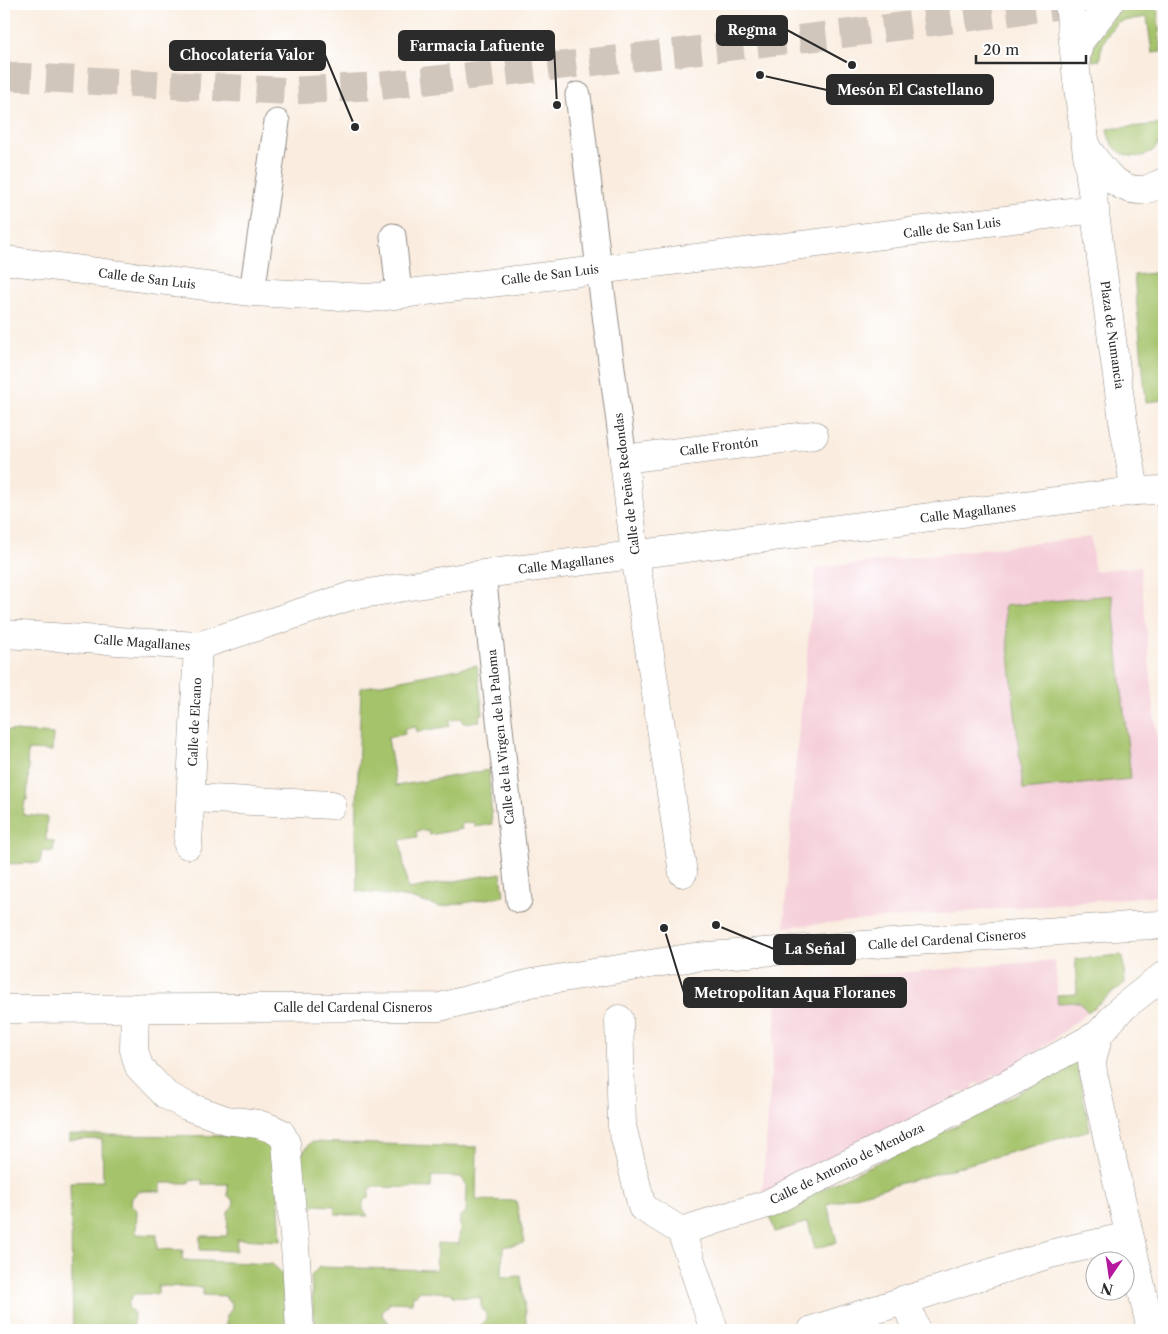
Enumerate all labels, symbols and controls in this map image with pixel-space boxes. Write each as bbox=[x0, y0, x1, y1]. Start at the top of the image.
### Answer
callout: Regma bbox=[717, 16, 787, 45]
text: Regma bbox=[727, 21, 778, 39]
callout: Farmacia Lafuente bbox=[399, 31, 554, 60]
scale bar bbox=[976, 32, 1086, 64]
text: Farmacia Lafuente bbox=[410, 37, 544, 55]
text: 20 m bbox=[983, 40, 1019, 59]
callout: Chocolatería Valor bbox=[170, 41, 325, 70]
text: Chocolatería Valor bbox=[180, 46, 314, 64]
callout: Mesón El Castellano bbox=[827, 75, 993, 104]
text: Mesón El Castellano bbox=[837, 81, 983, 99]
street label: Calle de San Luis bbox=[902, 214, 1002, 241]
street label: Calle de San Luis bbox=[500, 261, 600, 288]
street label: Calle de San Luis bbox=[97, 265, 197, 292]
street label: Plaza de Numancia bbox=[1097, 280, 1128, 391]
street label: Calle de Peñas Redondas bbox=[610, 412, 643, 556]
street label: Calle Frontón bbox=[679, 434, 760, 459]
street label: Calle Magallanes bbox=[919, 499, 1017, 526]
street label: Calle Magallanes bbox=[517, 550, 615, 577]
street label: Calle Magallanes bbox=[93, 632, 191, 653]
street label: Calle de la Virgen de la Paloma bbox=[484, 648, 517, 825]
street label: Calle de Elcano bbox=[185, 677, 204, 767]
street label: Calle del Cardenal Cisneros bbox=[867, 926, 1026, 953]
callout: La Señal bbox=[774, 935, 855, 964]
text: La Señal bbox=[784, 940, 846, 958]
callout: Metropolitan Aqua Floranes bbox=[684, 978, 906, 1007]
text: Metropolitan Aqua Floranes bbox=[694, 984, 896, 1002]
street label: Calle del Cardenal Cisneros bbox=[274, 1000, 432, 1015]
street label: Calle de Antonio de Mendoza bbox=[767, 1119, 927, 1207]
north arrow bbox=[1086, 1252, 1136, 1302]
text: N bbox=[1099, 1279, 1115, 1299]

